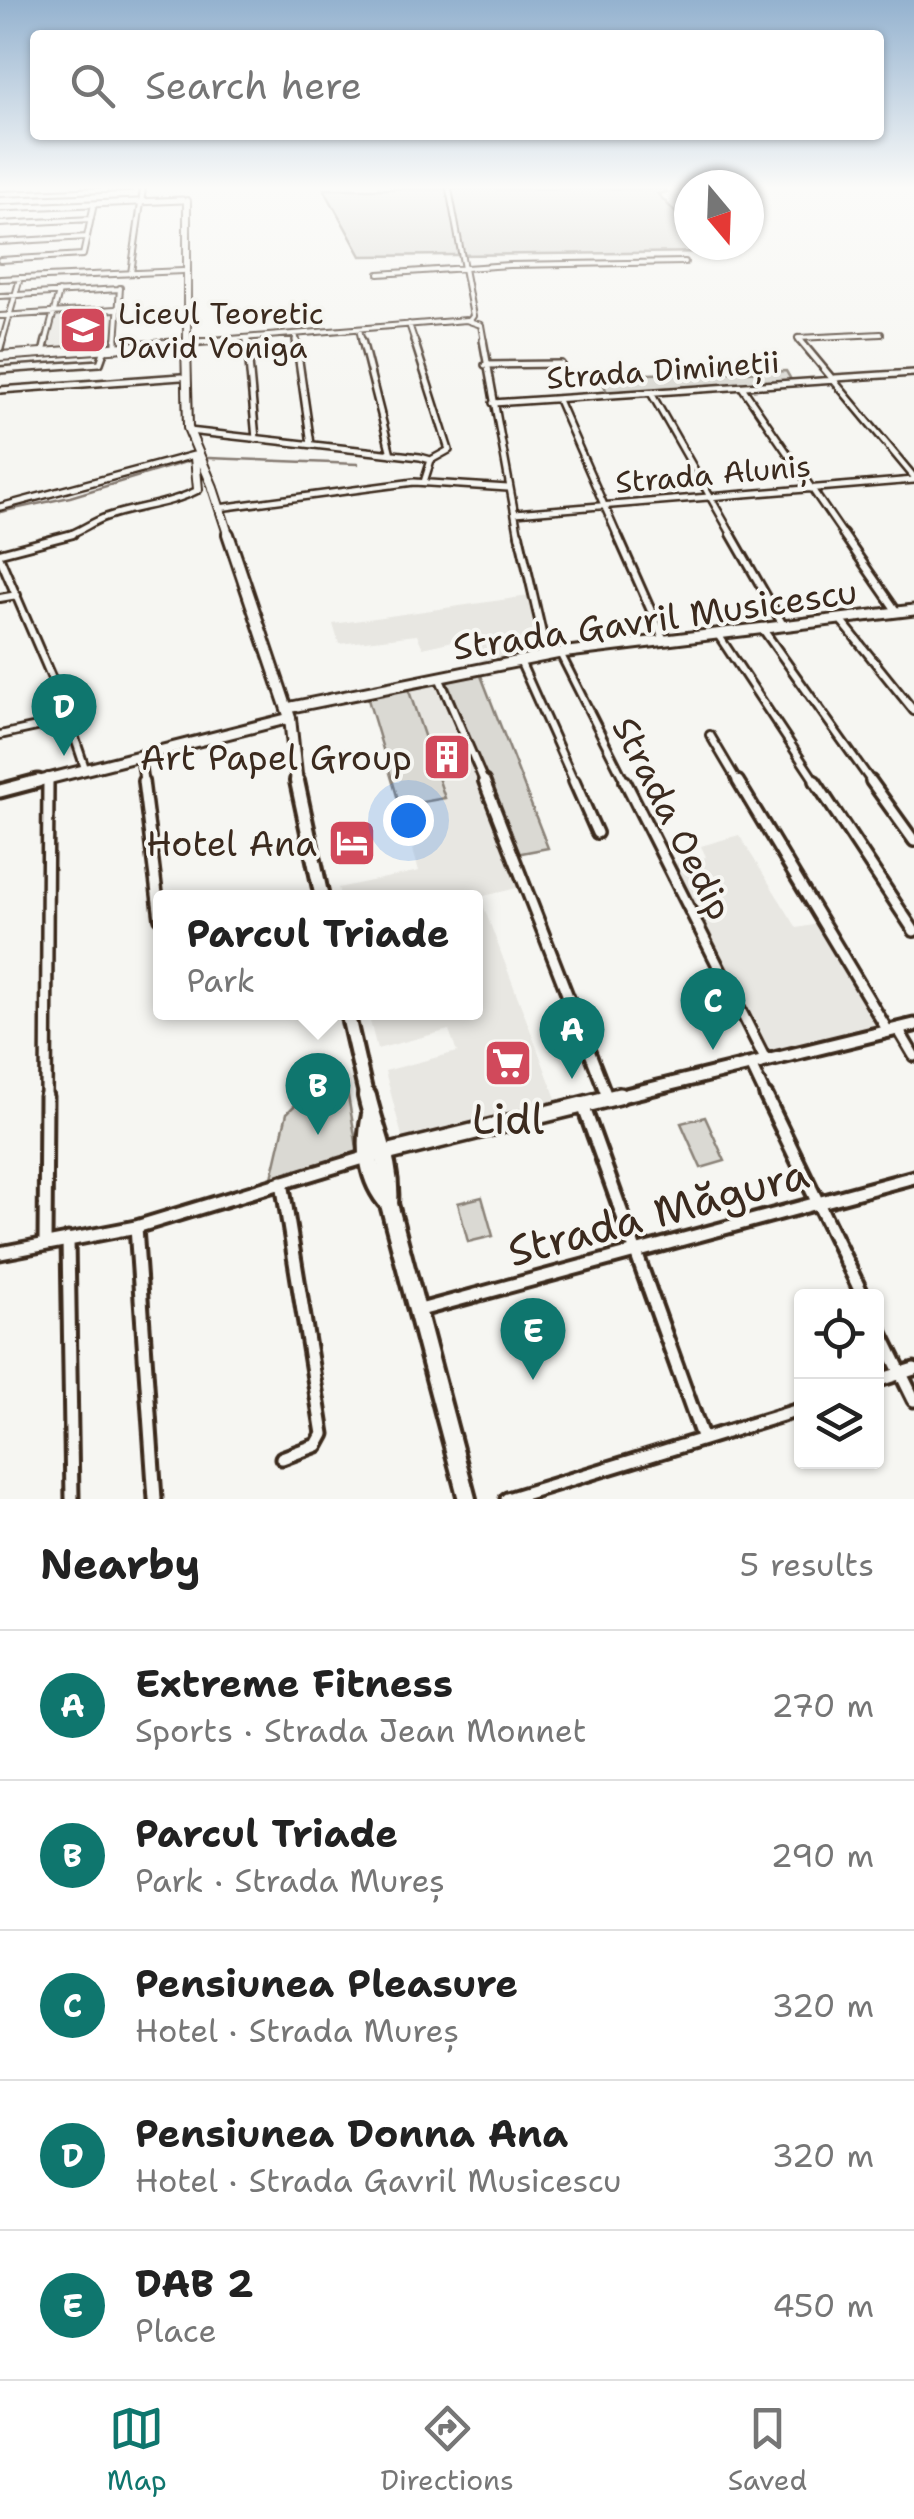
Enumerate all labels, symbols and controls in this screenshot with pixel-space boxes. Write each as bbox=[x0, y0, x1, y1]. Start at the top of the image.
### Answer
search box bbox=[30, 30, 884, 140]
icon: search bbox=[65, 58, 120, 113]
text: Search here bbox=[145, 60, 362, 111]
north arrow bbox=[674, 170, 764, 260]
place label: Liceul Teoretic David Voniga bbox=[118, 293, 324, 368]
school or university icon: Liceul Teoretic David Voniga bbox=[57, 304, 109, 356]
street label: Strada Dimineții bbox=[545, 341, 781, 399]
street label: Strada Aluniș bbox=[614, 445, 812, 503]
street label: Strada Gavril Musicescu bbox=[450, 567, 860, 671]
pin: D bbox=[32, 674, 96, 756]
street label: Strada Oedip bbox=[602, 709, 744, 927]
building icon: Art Papel Group bbox=[421, 731, 473, 783]
place label: Art Papel Group bbox=[140, 734, 412, 781]
your location bbox=[383, 795, 434, 846]
hotel icon: Hotel Ana bbox=[326, 817, 378, 869]
place label: Hotel Ana bbox=[146, 820, 317, 867]
popup bbox=[153, 890, 483, 1020]
text: Parcul Triade bbox=[186, 908, 450, 959]
text: Park bbox=[186, 959, 255, 1002]
pin: C bbox=[680, 968, 746, 1050]
pin: A bbox=[540, 996, 604, 1079]
supermarket icon: Lidl bbox=[482, 1037, 534, 1089]
pin: B bbox=[286, 1052, 350, 1135]
place label: Lidl bbox=[472, 1091, 545, 1147]
street label: Strada Măgura bbox=[501, 1145, 815, 1279]
map controls bbox=[794, 1289, 884, 1469]
button: locate bbox=[794, 1289, 884, 1379]
pin: E bbox=[500, 1298, 566, 1380]
button: layers bbox=[794, 1379, 884, 1469]
text: Nearby bbox=[40, 1536, 200, 1592]
text: 5 results bbox=[739, 1543, 874, 1586]
text: Extreme Fitness bbox=[135, 1658, 453, 1709]
text: A bbox=[60, 1684, 85, 1727]
text: 270 m bbox=[771, 1684, 874, 1727]
text: Sports · Strada Jean Monnet bbox=[135, 1709, 587, 1752]
text: Parcul Triade bbox=[135, 1808, 398, 1859]
text: B bbox=[63, 1834, 82, 1877]
text: 290 m bbox=[771, 1834, 874, 1877]
text: Park · Strada Mureș bbox=[135, 1859, 445, 1902]
text: Pensiunea Pleasure bbox=[135, 1958, 518, 2009]
text: C bbox=[63, 1984, 82, 2027]
text: 320 m bbox=[771, 1984, 874, 2027]
text: Hotel · Strada Mureș bbox=[135, 2009, 459, 2052]
text: Pensiunea Donna Ana bbox=[135, 2108, 568, 2159]
text: D bbox=[61, 2134, 84, 2177]
text: 320 m bbox=[771, 2134, 874, 2177]
text: Hotel · Strada Gavril Musicescu bbox=[135, 2159, 621, 2202]
text: DAB 2 bbox=[135, 2258, 254, 2309]
text: E bbox=[62, 2284, 83, 2327]
text: 450 m bbox=[772, 2284, 874, 2327]
text: Place bbox=[135, 2309, 217, 2352]
tab: Map bbox=[107, 2401, 167, 2499]
tab: Directions bbox=[380, 2401, 514, 2499]
tab: Saved bbox=[728, 2401, 807, 2499]

